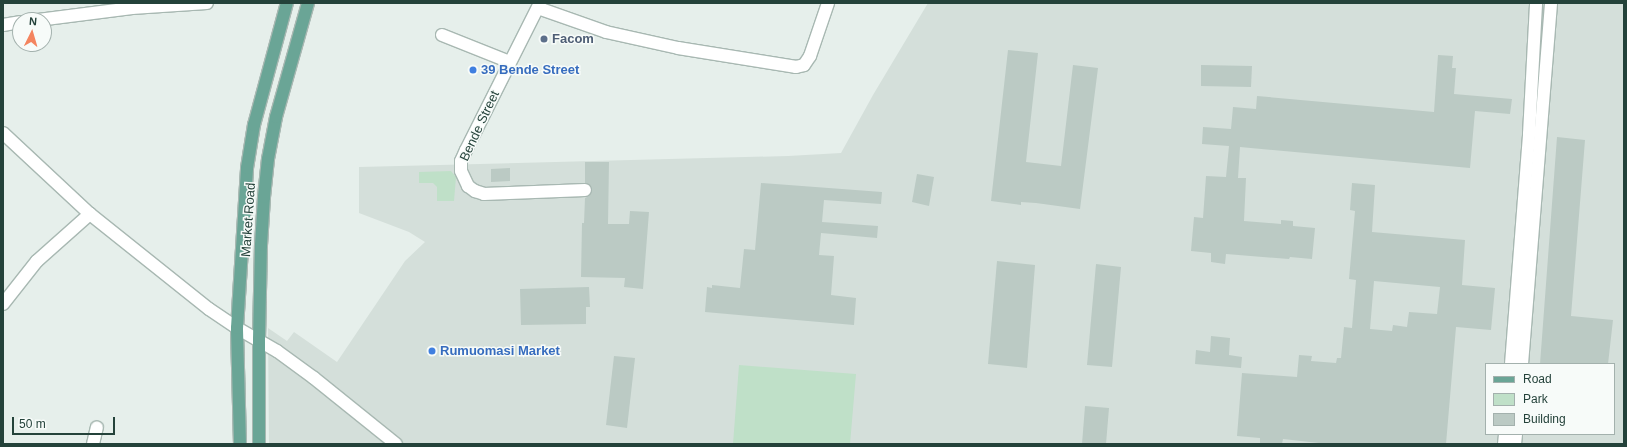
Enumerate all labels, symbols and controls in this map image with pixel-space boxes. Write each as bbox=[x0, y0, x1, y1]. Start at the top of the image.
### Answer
north arrow bbox=[12, 12, 52, 52]
text: N bbox=[28, 15, 37, 27]
place label: Facom bbox=[552, 31, 594, 47]
marker: Facom bbox=[539, 34, 549, 44]
place label: 39 Bende Street bbox=[481, 62, 579, 78]
marker: 39 Bende Street bbox=[468, 65, 478, 75]
street label: Bende Street bbox=[457, 88, 503, 164]
street label: Market Road bbox=[239, 182, 259, 258]
place label: Rumuomasi Market bbox=[440, 343, 560, 359]
marker: Rumuomasi Market bbox=[427, 346, 437, 356]
legend bbox=[1485, 363, 1615, 435]
text: Road bbox=[1523, 372, 1552, 386]
text: Park bbox=[1523, 392, 1548, 406]
scale bar bbox=[14, 409, 117, 435]
text: Building bbox=[1523, 412, 1566, 426]
text: 50 m bbox=[19, 417, 46, 431]

